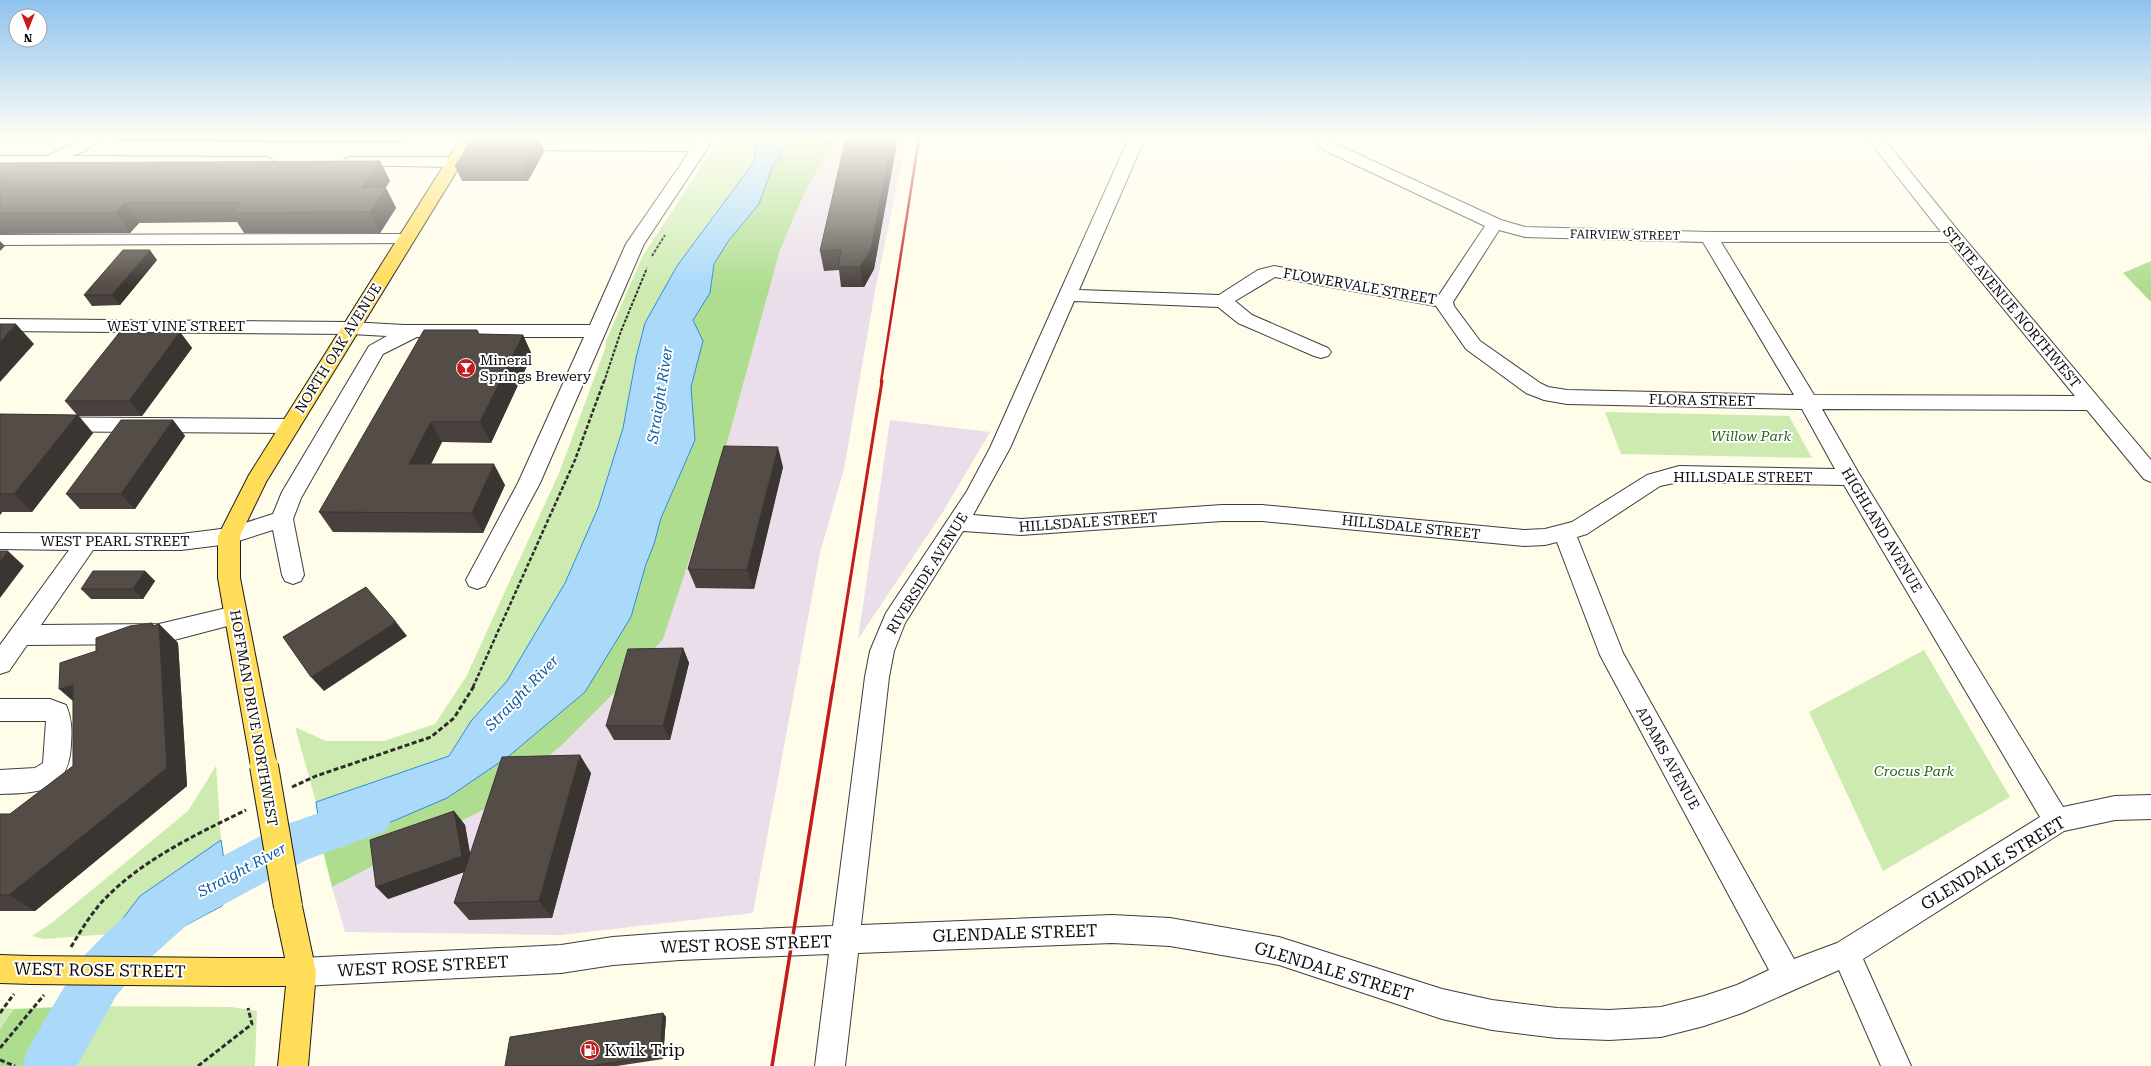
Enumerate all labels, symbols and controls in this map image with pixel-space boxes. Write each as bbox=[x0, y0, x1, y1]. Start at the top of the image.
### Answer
north arrow bbox=[8, 8, 48, 48]
text: N bbox=[23, 31, 32, 44]
street label: STATE AVENUE NORTHWEST bbox=[1940, 223, 2084, 391]
street label: FAIRVIEW STREET bbox=[1570, 227, 1680, 243]
street label: FLOWERVALE STREET bbox=[1282, 265, 1438, 307]
street label: NORTH OAK AVENUE bbox=[292, 280, 385, 416]
street label: WEST VINE STREET bbox=[107, 318, 245, 334]
water label: Straight River bbox=[643, 344, 677, 446]
place label: Mineral Springs Brewery bbox=[480, 352, 592, 384]
bar icon: Mineral Springs Brewery bbox=[455, 357, 477, 379]
street label: FLORA STREET bbox=[1649, 391, 1755, 409]
park label: Willow Park bbox=[1711, 428, 1791, 444]
street label: HIGHLAND AVENUE bbox=[1838, 465, 1926, 595]
street label: HILLSDALE STREET bbox=[1673, 469, 1813, 485]
street label: RIVERSIDE AVENUE bbox=[883, 509, 971, 637]
street label: HILLSDALE STREET bbox=[1018, 509, 1158, 535]
street label: HILLSDALE STREET bbox=[1341, 512, 1481, 542]
street label: WEST PEARL STREET bbox=[40, 533, 190, 549]
street label: HOFFMAN DRIVE NORTHWEST bbox=[227, 609, 281, 827]
water label: Straight River bbox=[481, 651, 563, 735]
street label: ADAMS AVENUE bbox=[1633, 704, 1703, 812]
park label: Crocus Park bbox=[1874, 763, 1954, 779]
street label: GLENDALE STREET bbox=[1917, 812, 2069, 914]
water label: Straight River bbox=[194, 839, 290, 901]
street label: GLENDALE STREET bbox=[932, 920, 1098, 946]
street label: WEST ROSE STREET bbox=[660, 931, 832, 957]
street label: GLENDALE STREET bbox=[1252, 937, 1416, 1005]
street label: WEST ROSE STREET bbox=[337, 952, 509, 980]
street label: WEST ROSE STREET bbox=[14, 959, 186, 981]
fuel station icon: Kwik Trip bbox=[579, 1039, 601, 1061]
place label: Kwik Trip bbox=[604, 1040, 685, 1060]

